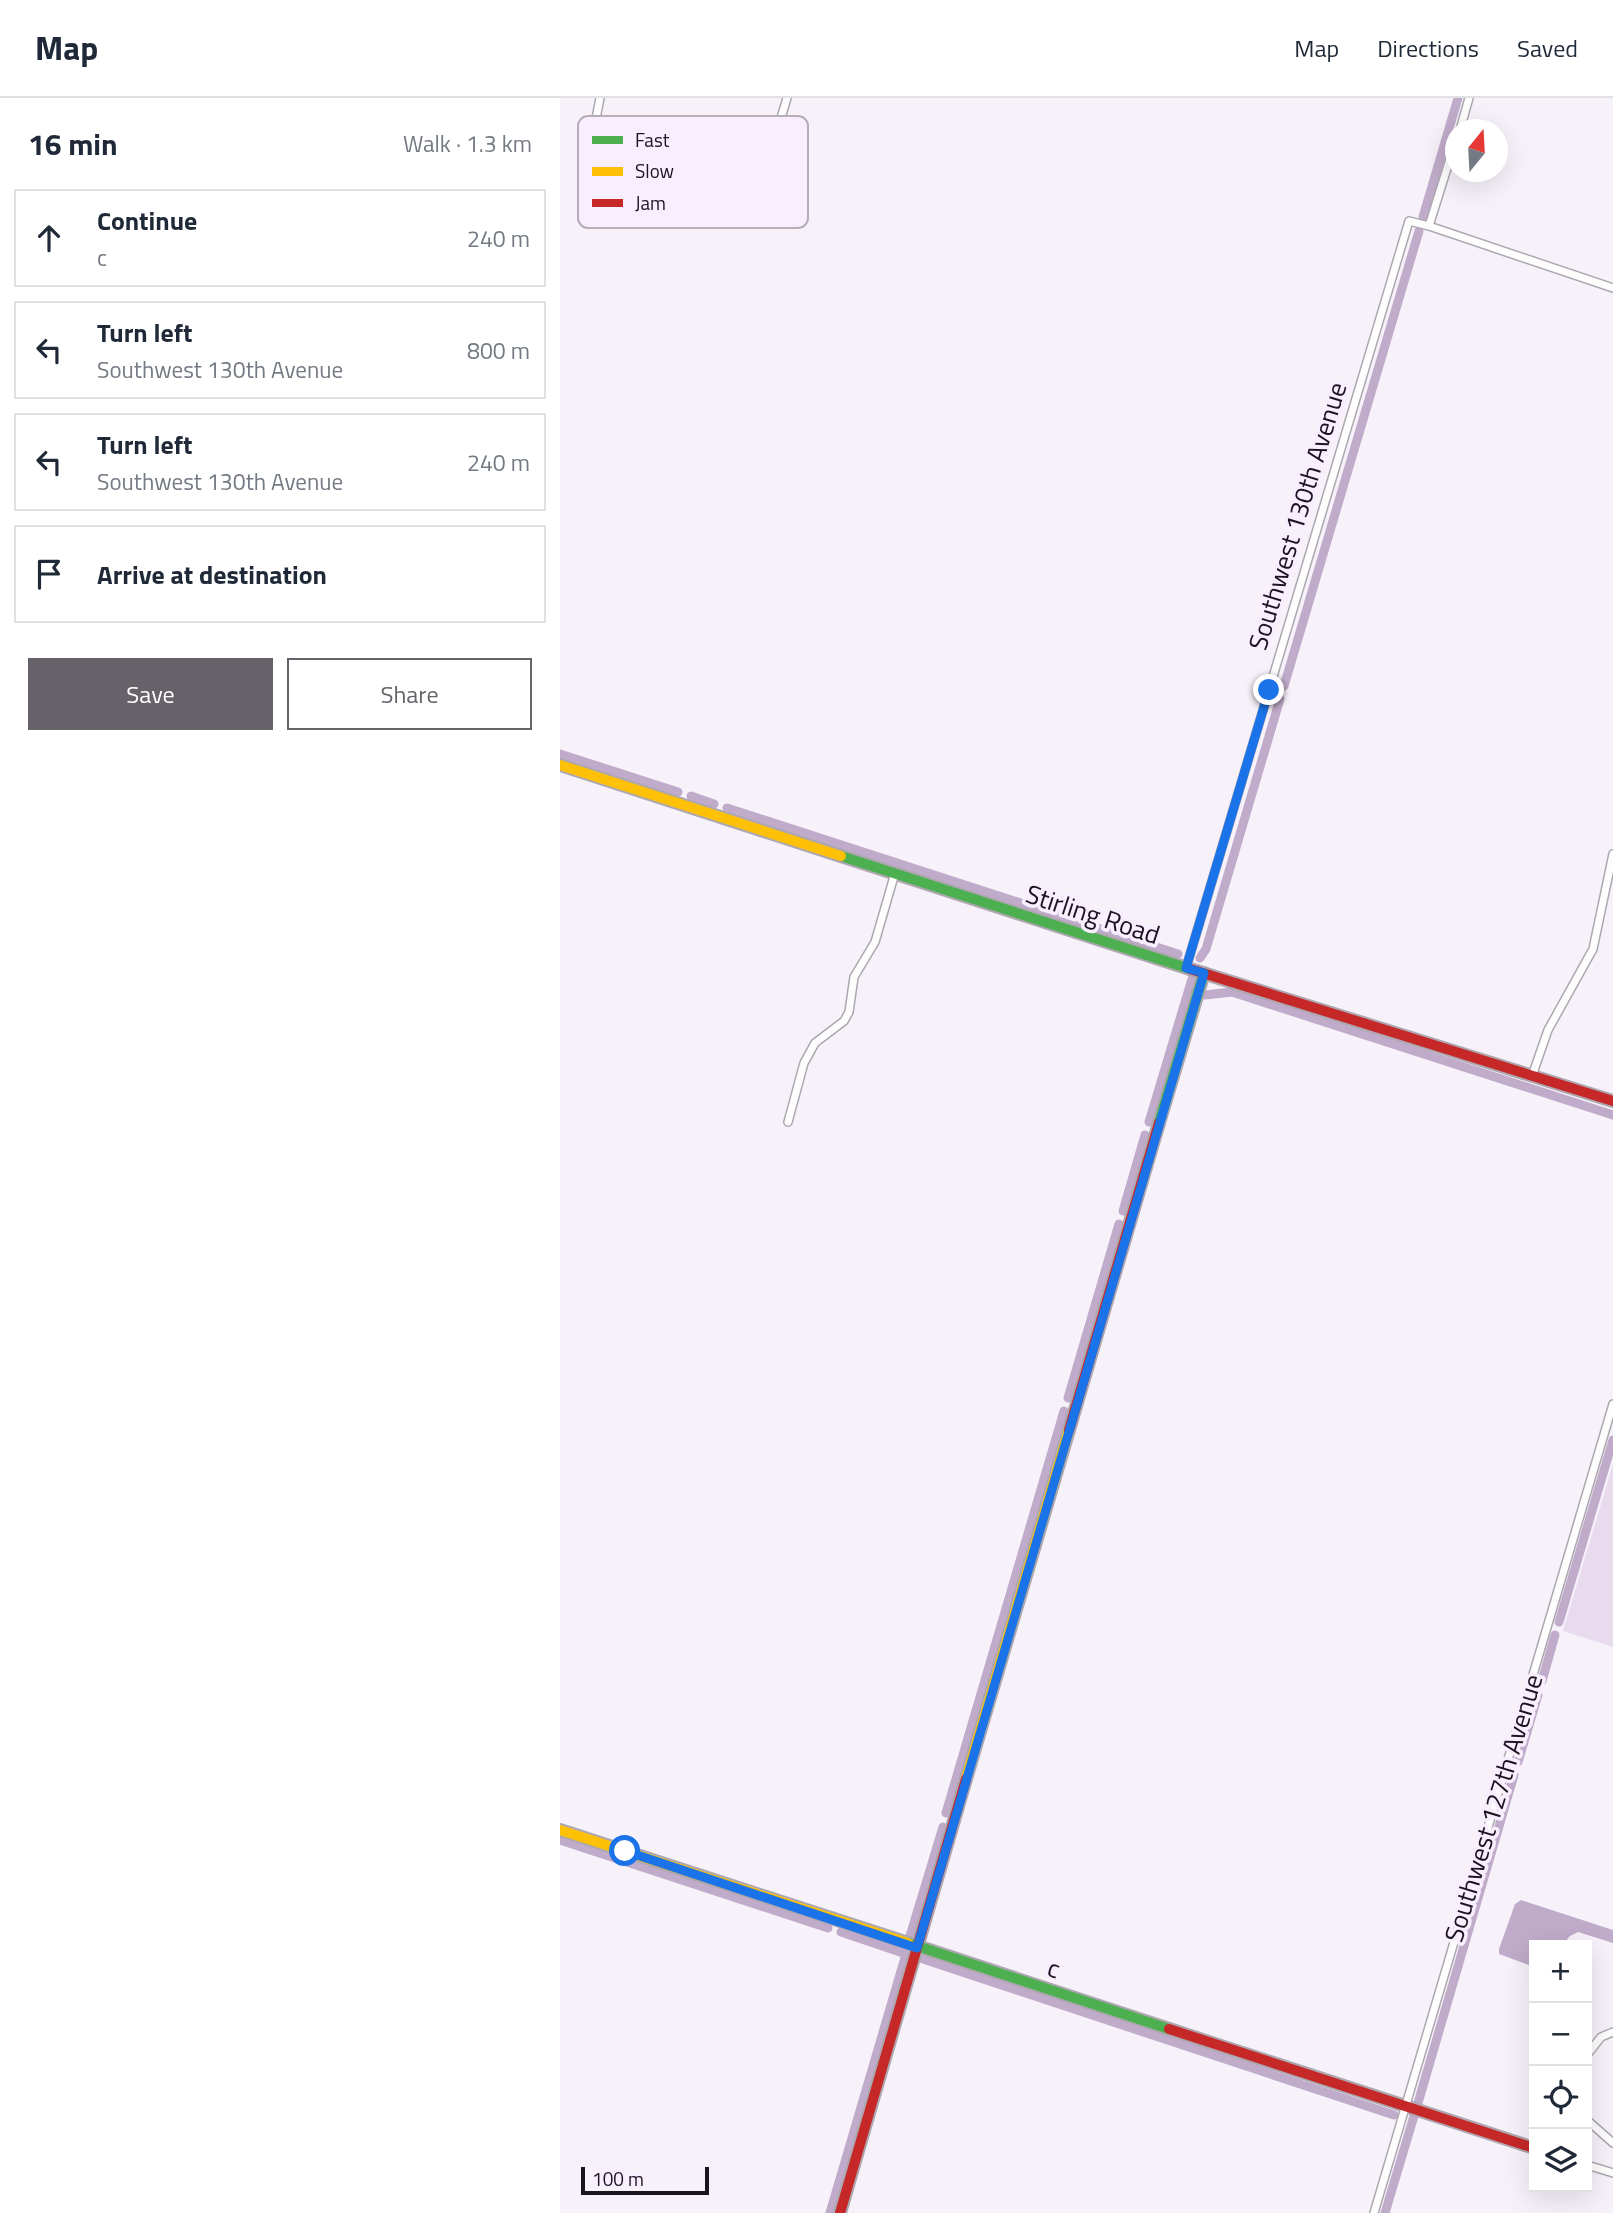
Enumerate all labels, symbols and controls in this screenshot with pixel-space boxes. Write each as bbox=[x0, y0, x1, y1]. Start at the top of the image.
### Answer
text: Map bbox=[35, 23, 98, 73]
text: Map bbox=[1294, 30, 1339, 66]
text: Directions bbox=[1377, 30, 1479, 66]
text: Saved bbox=[1517, 30, 1578, 66]
legend bbox=[578, 116, 808, 228]
north arrow bbox=[1445, 119, 1508, 182]
text: 16 min bbox=[28, 121, 118, 167]
text: Fast bbox=[635, 125, 670, 154]
text: Walk · 1.3 km bbox=[403, 126, 532, 161]
text: Slow bbox=[635, 156, 674, 185]
text: Jam bbox=[635, 188, 666, 217]
text: Continue bbox=[97, 201, 197, 240]
icon: ahead bbox=[30, 219, 68, 257]
text: 240 m bbox=[467, 221, 530, 256]
text: c bbox=[97, 240, 107, 275]
text: Turn left bbox=[97, 313, 192, 352]
icon: left bbox=[30, 331, 68, 369]
text: 800 m bbox=[467, 333, 530, 368]
text: Southwest 130th Avenue bbox=[97, 352, 343, 387]
street label: Southwest 130th Avenue bbox=[1238, 377, 1356, 655]
text: Turn left bbox=[97, 425, 192, 464]
icon: left bbox=[30, 443, 68, 481]
text: 240 m bbox=[467, 445, 530, 480]
text: Southwest 130th Avenue bbox=[97, 464, 343, 499]
icon: arrive bbox=[30, 555, 68, 593]
text: Arrive at destination bbox=[97, 555, 327, 594]
button: Save bbox=[28, 658, 273, 730]
button: Share bbox=[287, 658, 532, 730]
route end bbox=[1253, 674, 1284, 705]
street label: Stirling Road bbox=[1021, 874, 1165, 954]
street label: Southwest 127th Avenue bbox=[1434, 1669, 1552, 1947]
route start bbox=[609, 1835, 640, 1866]
map controls bbox=[1529, 1940, 1592, 2192]
button: + bbox=[1529, 1940, 1592, 2003]
street label: c bbox=[1043, 1948, 1065, 1988]
button: − bbox=[1529, 2003, 1592, 2066]
button: locate bbox=[1529, 2066, 1592, 2129]
button: layers bbox=[1529, 2129, 1592, 2192]
scale bar bbox=[581, 2164, 709, 2196]
text: 100 m bbox=[592, 2164, 644, 2193]

